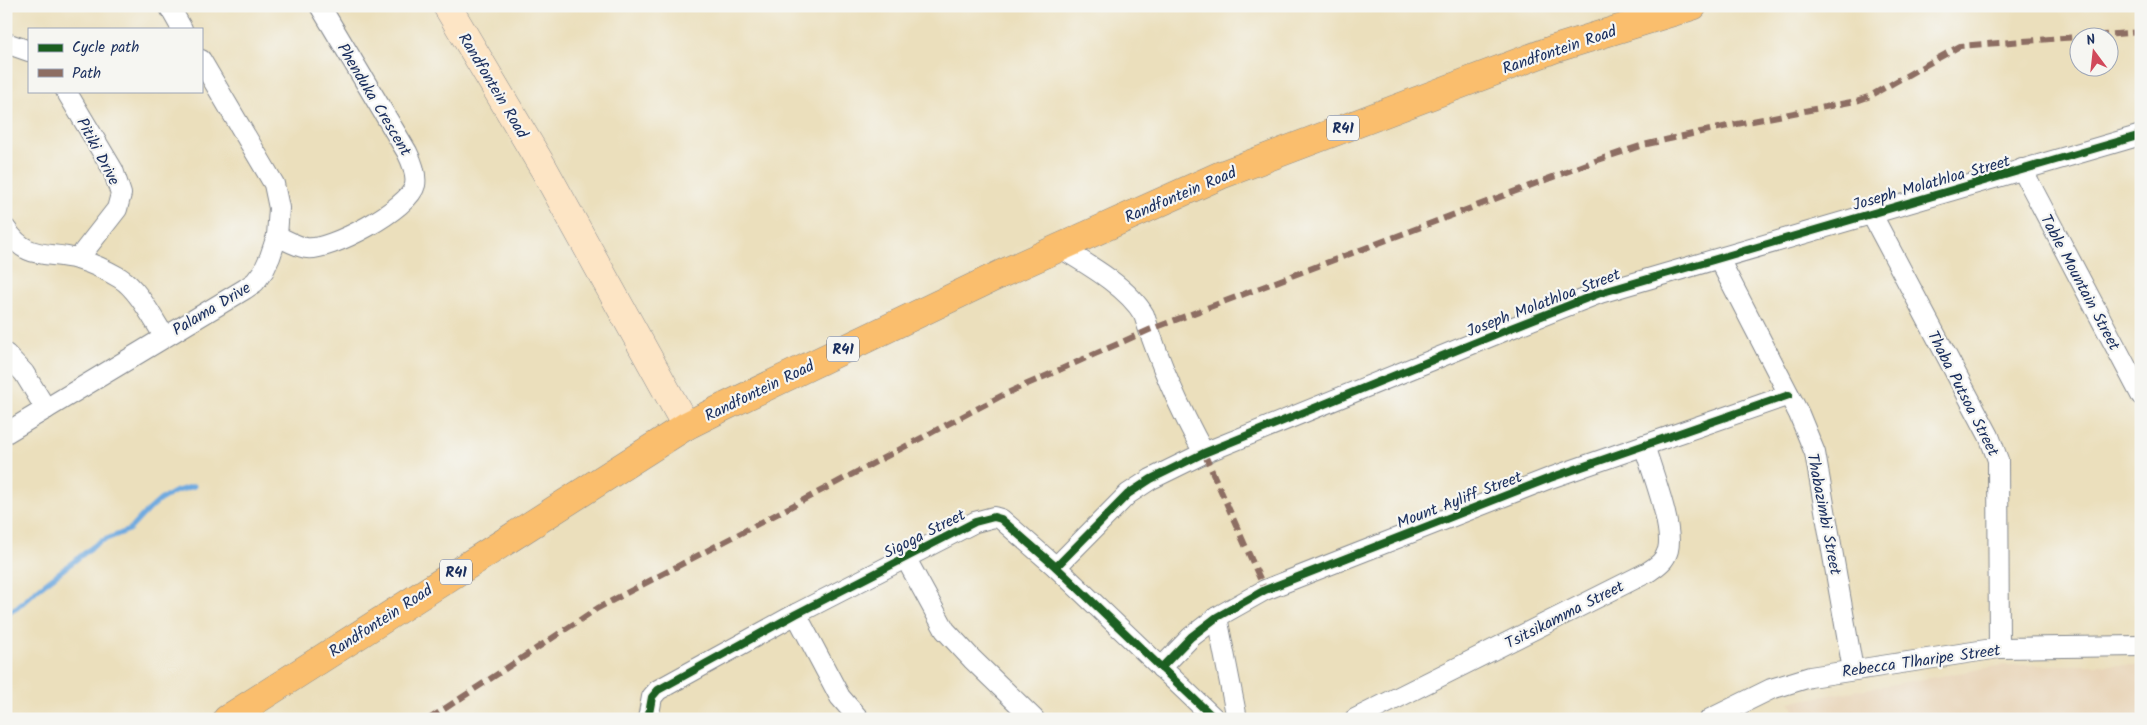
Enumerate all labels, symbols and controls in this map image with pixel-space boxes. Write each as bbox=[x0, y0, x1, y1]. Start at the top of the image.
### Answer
street label: Randfontein Road bbox=[1499, 19, 1621, 82]
legend bbox=[28, 28, 202, 92]
street label: Randfontein Road bbox=[451, 28, 535, 144]
north arrow bbox=[2070, 28, 2120, 78]
text: N bbox=[2084, 29, 2098, 52]
text: Cycle path bbox=[72, 36, 139, 60]
street label: Phenduka Crescent bbox=[330, 38, 418, 162]
text: Path bbox=[72, 62, 101, 86]
street label: Pitiki Drive bbox=[69, 113, 126, 190]
road number: R41 bbox=[1327, 116, 1359, 140]
street label: Joseph Molathloa Street bbox=[1850, 149, 2014, 218]
street label: Randfontein Road bbox=[1121, 160, 1241, 230]
street label: Table Mountain Street bbox=[2033, 210, 2127, 356]
street label: Joseph Molathloa Street bbox=[1463, 262, 1625, 344]
street label: Palama Drive bbox=[168, 276, 256, 343]
street label: Thaba Putsoa Street bbox=[1920, 326, 2006, 462]
road number: R41 bbox=[827, 336, 859, 362]
street label: Randfontein Road bbox=[701, 354, 820, 429]
street label: Thabazimbi Street bbox=[1799, 451, 1848, 578]
street label: Mount Ayliff Street bbox=[1393, 465, 1527, 536]
street label: Sigoga Street bbox=[879, 503, 971, 566]
road number: R41 bbox=[440, 560, 472, 584]
street label: Tsitsikamma Street bbox=[1501, 574, 1629, 656]
street label: Randfontein Road bbox=[324, 578, 439, 664]
street label: Rebecca Tlharipe Street bbox=[1840, 638, 2003, 685]

